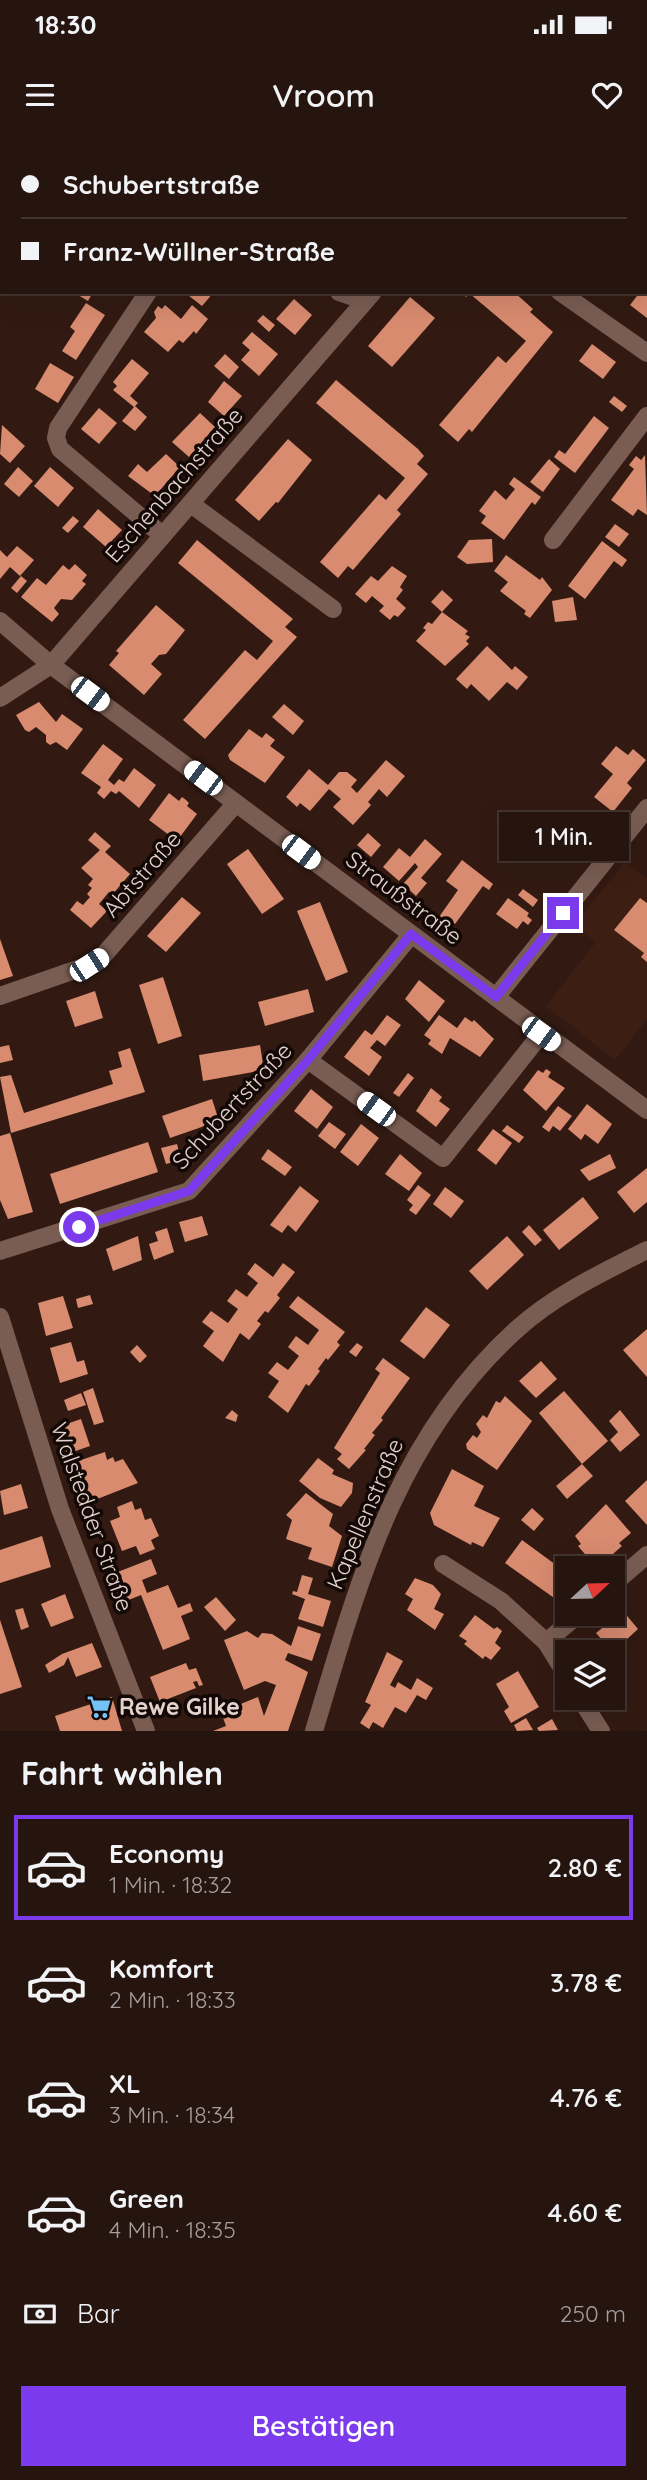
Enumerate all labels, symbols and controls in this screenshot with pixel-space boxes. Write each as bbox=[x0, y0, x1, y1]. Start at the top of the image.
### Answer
text: 18:30 bbox=[35, 8, 96, 41]
text: Vroom bbox=[272, 75, 375, 115]
icon: menu bbox=[21, 76, 59, 114]
icon: heart bbox=[588, 76, 626, 114]
text: Schubertstraße bbox=[63, 168, 260, 201]
text: Franz-Wüllner-Straße bbox=[63, 235, 335, 268]
street label: Eschenbachstraße bbox=[98, 401, 249, 568]
car bbox=[67, 673, 114, 715]
car bbox=[180, 757, 227, 799]
callout: 1 Min. bbox=[498, 812, 628, 860]
text: 1 Min. bbox=[535, 822, 593, 851]
street label: Abtstraße bbox=[96, 824, 187, 923]
car bbox=[278, 831, 325, 873]
street label: Straußstraße bbox=[340, 844, 468, 951]
route end bbox=[547, 897, 579, 929]
car bbox=[66, 945, 113, 985]
car bbox=[518, 1013, 565, 1055]
street label: Schubertstraße bbox=[165, 1036, 298, 1175]
car bbox=[353, 1088, 400, 1130]
route start bbox=[63, 1211, 95, 1243]
street label: Walstedder Straße bbox=[45, 1418, 140, 1615]
street label: Kapellenstraße bbox=[320, 1434, 409, 1594]
north arrow bbox=[555, 1556, 625, 1626]
map controls bbox=[555, 1556, 625, 1710]
button: layers bbox=[555, 1640, 625, 1710]
place label: Rewe Gilke bbox=[119, 1692, 240, 1721]
supermarket icon: Rewe Gilke bbox=[85, 1693, 113, 1721]
text: Fahrt wählen bbox=[21, 1753, 223, 1793]
icon: car bbox=[25, 1836, 88, 1899]
text: Economy bbox=[109, 1837, 224, 1870]
text: 2.80 € bbox=[548, 1851, 622, 1884]
text: 1 Min. · 18:32 bbox=[109, 1870, 232, 1899]
icon: car bbox=[25, 1951, 88, 2014]
text: Komfort bbox=[109, 1952, 214, 1985]
text: 3.78 € bbox=[550, 1966, 622, 1999]
text: 2 Min. · 18:33 bbox=[109, 1985, 236, 2014]
icon: car bbox=[25, 2066, 88, 2129]
text: XL bbox=[109, 2067, 141, 2100]
text: 4.76 € bbox=[550, 2081, 622, 2114]
text: 3 Min. · 18:34 bbox=[109, 2100, 235, 2129]
icon: car bbox=[25, 2181, 88, 2244]
text: Green bbox=[109, 2182, 184, 2215]
text: 4.60 € bbox=[547, 2196, 622, 2229]
text: 4 Min. · 18:35 bbox=[109, 2215, 236, 2244]
icon: cash bbox=[21, 2295, 59, 2333]
text: Bar bbox=[77, 2297, 120, 2330]
text: 250 m bbox=[560, 2299, 626, 2328]
button: Bestätigen bbox=[21, 2386, 626, 2466]

